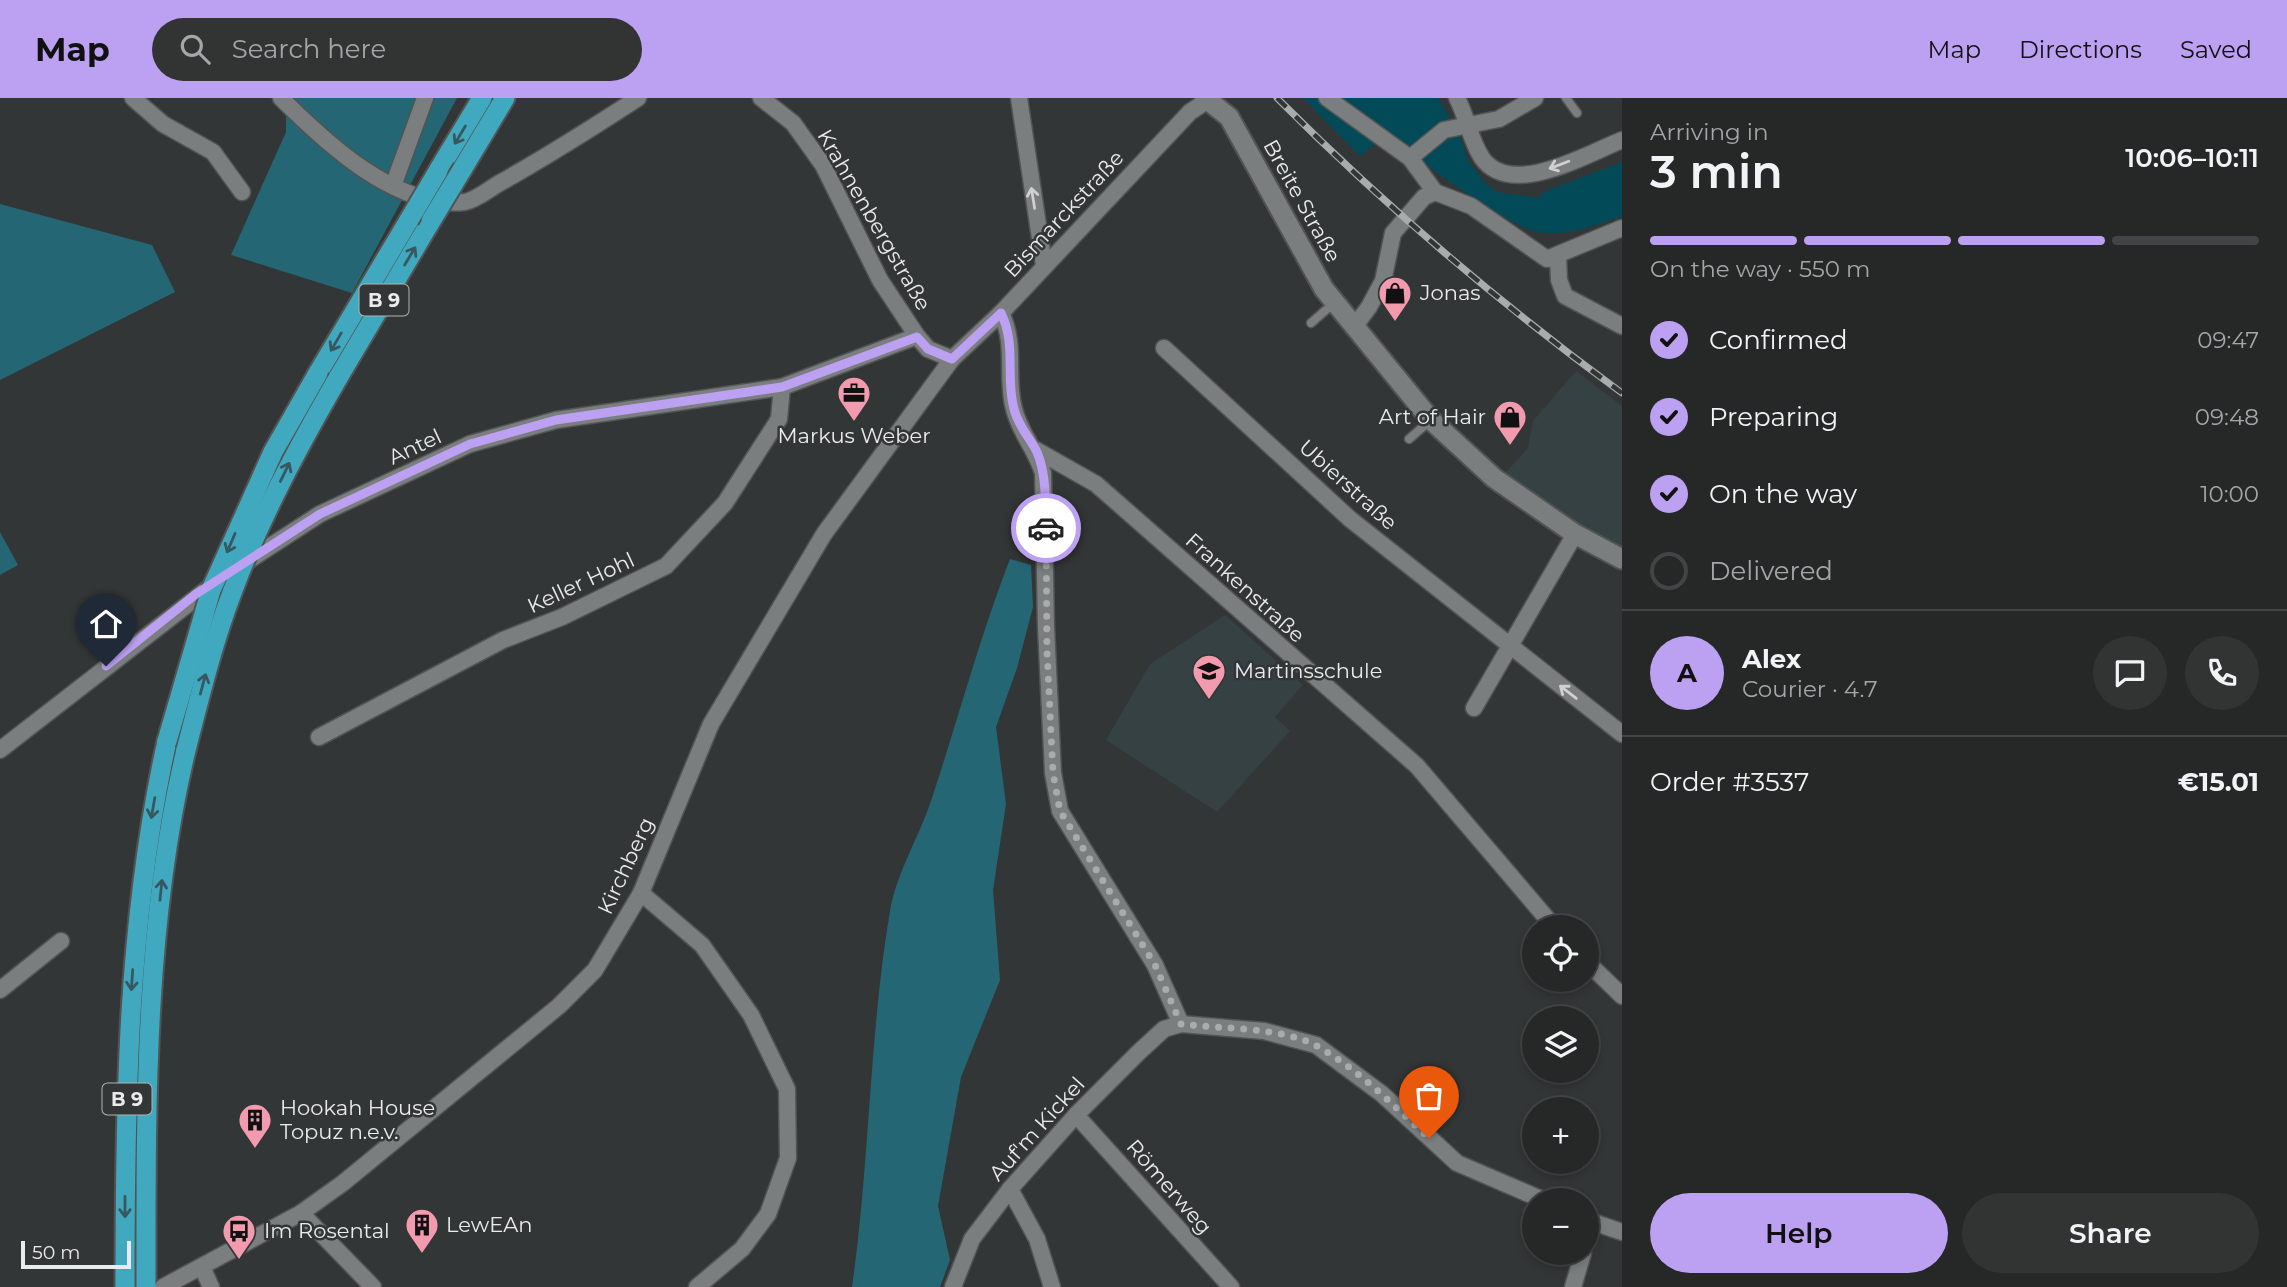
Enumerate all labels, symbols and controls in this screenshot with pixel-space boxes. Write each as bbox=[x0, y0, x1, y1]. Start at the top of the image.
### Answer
search box bbox=[152, 18, 642, 81]
text: Map bbox=[35, 29, 110, 69]
icon: search bbox=[176, 30, 214, 68]
text: Search here bbox=[232, 33, 386, 65]
text: Map bbox=[1928, 35, 1981, 64]
text: Directions bbox=[2019, 35, 2142, 64]
text: Saved bbox=[2180, 35, 2252, 64]
text: Arriving in bbox=[1650, 118, 1769, 146]
one-way arrow bbox=[453, 124, 467, 144]
street label: Krahnenbergstraße bbox=[812, 125, 936, 315]
street label: Breite Straße bbox=[1258, 135, 1346, 267]
text: 10:06–10:11 bbox=[2125, 142, 2259, 174]
text: 3 min bbox=[1650, 143, 1783, 200]
street label: Bismarckstraße bbox=[999, 145, 1129, 282]
one-way arrow bbox=[1548, 159, 1570, 172]
one-way arrow bbox=[1027, 187, 1040, 209]
one-way arrow bbox=[404, 247, 418, 267]
text: On the way · 550 m bbox=[1650, 255, 1870, 283]
shop icon: Jonas bbox=[1376, 274, 1414, 323]
place label: Jonas bbox=[1419, 280, 1481, 305]
road number: B 9 bbox=[360, 284, 408, 316]
icon: check bbox=[1650, 321, 1688, 359]
text: Confirmed bbox=[1709, 324, 1848, 356]
text: 09:47 bbox=[2197, 326, 2259, 354]
one-way arrow bbox=[329, 331, 342, 352]
office icon: Markus Weber bbox=[835, 374, 873, 423]
shop icon: Art of Hair bbox=[1491, 398, 1529, 447]
icon: check bbox=[1650, 398, 1688, 436]
text: Preparing bbox=[1709, 401, 1838, 433]
text: 09:48 bbox=[2195, 403, 2259, 431]
place label: Art of Hair bbox=[1379, 404, 1486, 429]
street label: Antel bbox=[384, 423, 445, 470]
place label: Markus Weber bbox=[777, 423, 931, 448]
street label: Ubierstraße bbox=[1294, 434, 1402, 535]
one-way arrow bbox=[279, 462, 292, 483]
icon: check bbox=[1650, 475, 1688, 513]
text: On the way bbox=[1709, 478, 1857, 510]
text: 10:00 bbox=[2200, 480, 2259, 508]
courier bbox=[1011, 493, 1081, 563]
icon: car bbox=[1027, 509, 1065, 547]
street label: Frankenstraße bbox=[1181, 528, 1310, 648]
one-way arrow bbox=[223, 532, 236, 553]
street label: Keller Hohl bbox=[523, 547, 638, 618]
text: Delivered bbox=[1709, 555, 1833, 587]
pin bbox=[76, 594, 136, 666]
icon: home bbox=[87, 605, 125, 643]
button: chat bbox=[2093, 636, 2167, 710]
button: phone bbox=[2185, 636, 2259, 710]
text: Alex bbox=[1742, 643, 1801, 675]
school or university icon: Martinsschule bbox=[1190, 652, 1228, 701]
text: A bbox=[1677, 657, 1697, 689]
place label: Martinsschule bbox=[1234, 658, 1382, 683]
one-way arrow bbox=[197, 673, 210, 696]
text: Courier · 4.7 bbox=[1742, 675, 1878, 703]
one-way arrow bbox=[1559, 684, 1578, 699]
text: Order #3537 bbox=[1650, 766, 1809, 798]
text: €15.01 bbox=[2178, 766, 2259, 798]
one-way arrow bbox=[146, 796, 159, 819]
street label: Kirchberg bbox=[592, 813, 659, 918]
one-way arrow bbox=[155, 879, 168, 902]
map controls bbox=[1522, 915, 1599, 1265]
button: locate bbox=[1522, 915, 1599, 992]
one-way arrow bbox=[126, 968, 139, 991]
button: layers bbox=[1522, 1006, 1599, 1083]
pin bbox=[1399, 1066, 1459, 1138]
street label: Auf'm Kickel bbox=[984, 1072, 1090, 1186]
icon: bag bbox=[1410, 1077, 1448, 1115]
road number: B 9 bbox=[102, 1084, 152, 1114]
place label: Hookah House Topuz n.e.v. bbox=[280, 1095, 435, 1144]
button: + bbox=[1522, 1097, 1599, 1174]
building icon: Hookah House Topuz n.e.v. bbox=[236, 1101, 274, 1150]
street label: Römerweg bbox=[1121, 1134, 1217, 1239]
button: − bbox=[1522, 1188, 1599, 1265]
button: Help bbox=[1650, 1193, 1948, 1273]
button: Share bbox=[1962, 1193, 2259, 1273]
one-way arrow bbox=[118, 1195, 132, 1218]
building icon: LewEAn bbox=[403, 1206, 441, 1255]
bus stop icon: Im Rosental bbox=[220, 1212, 258, 1261]
place label: LewEAn bbox=[446, 1212, 532, 1237]
place label: Im Rosental bbox=[264, 1218, 390, 1243]
scale bar bbox=[21, 1238, 131, 1270]
text: 50 m bbox=[32, 1241, 80, 1264]

